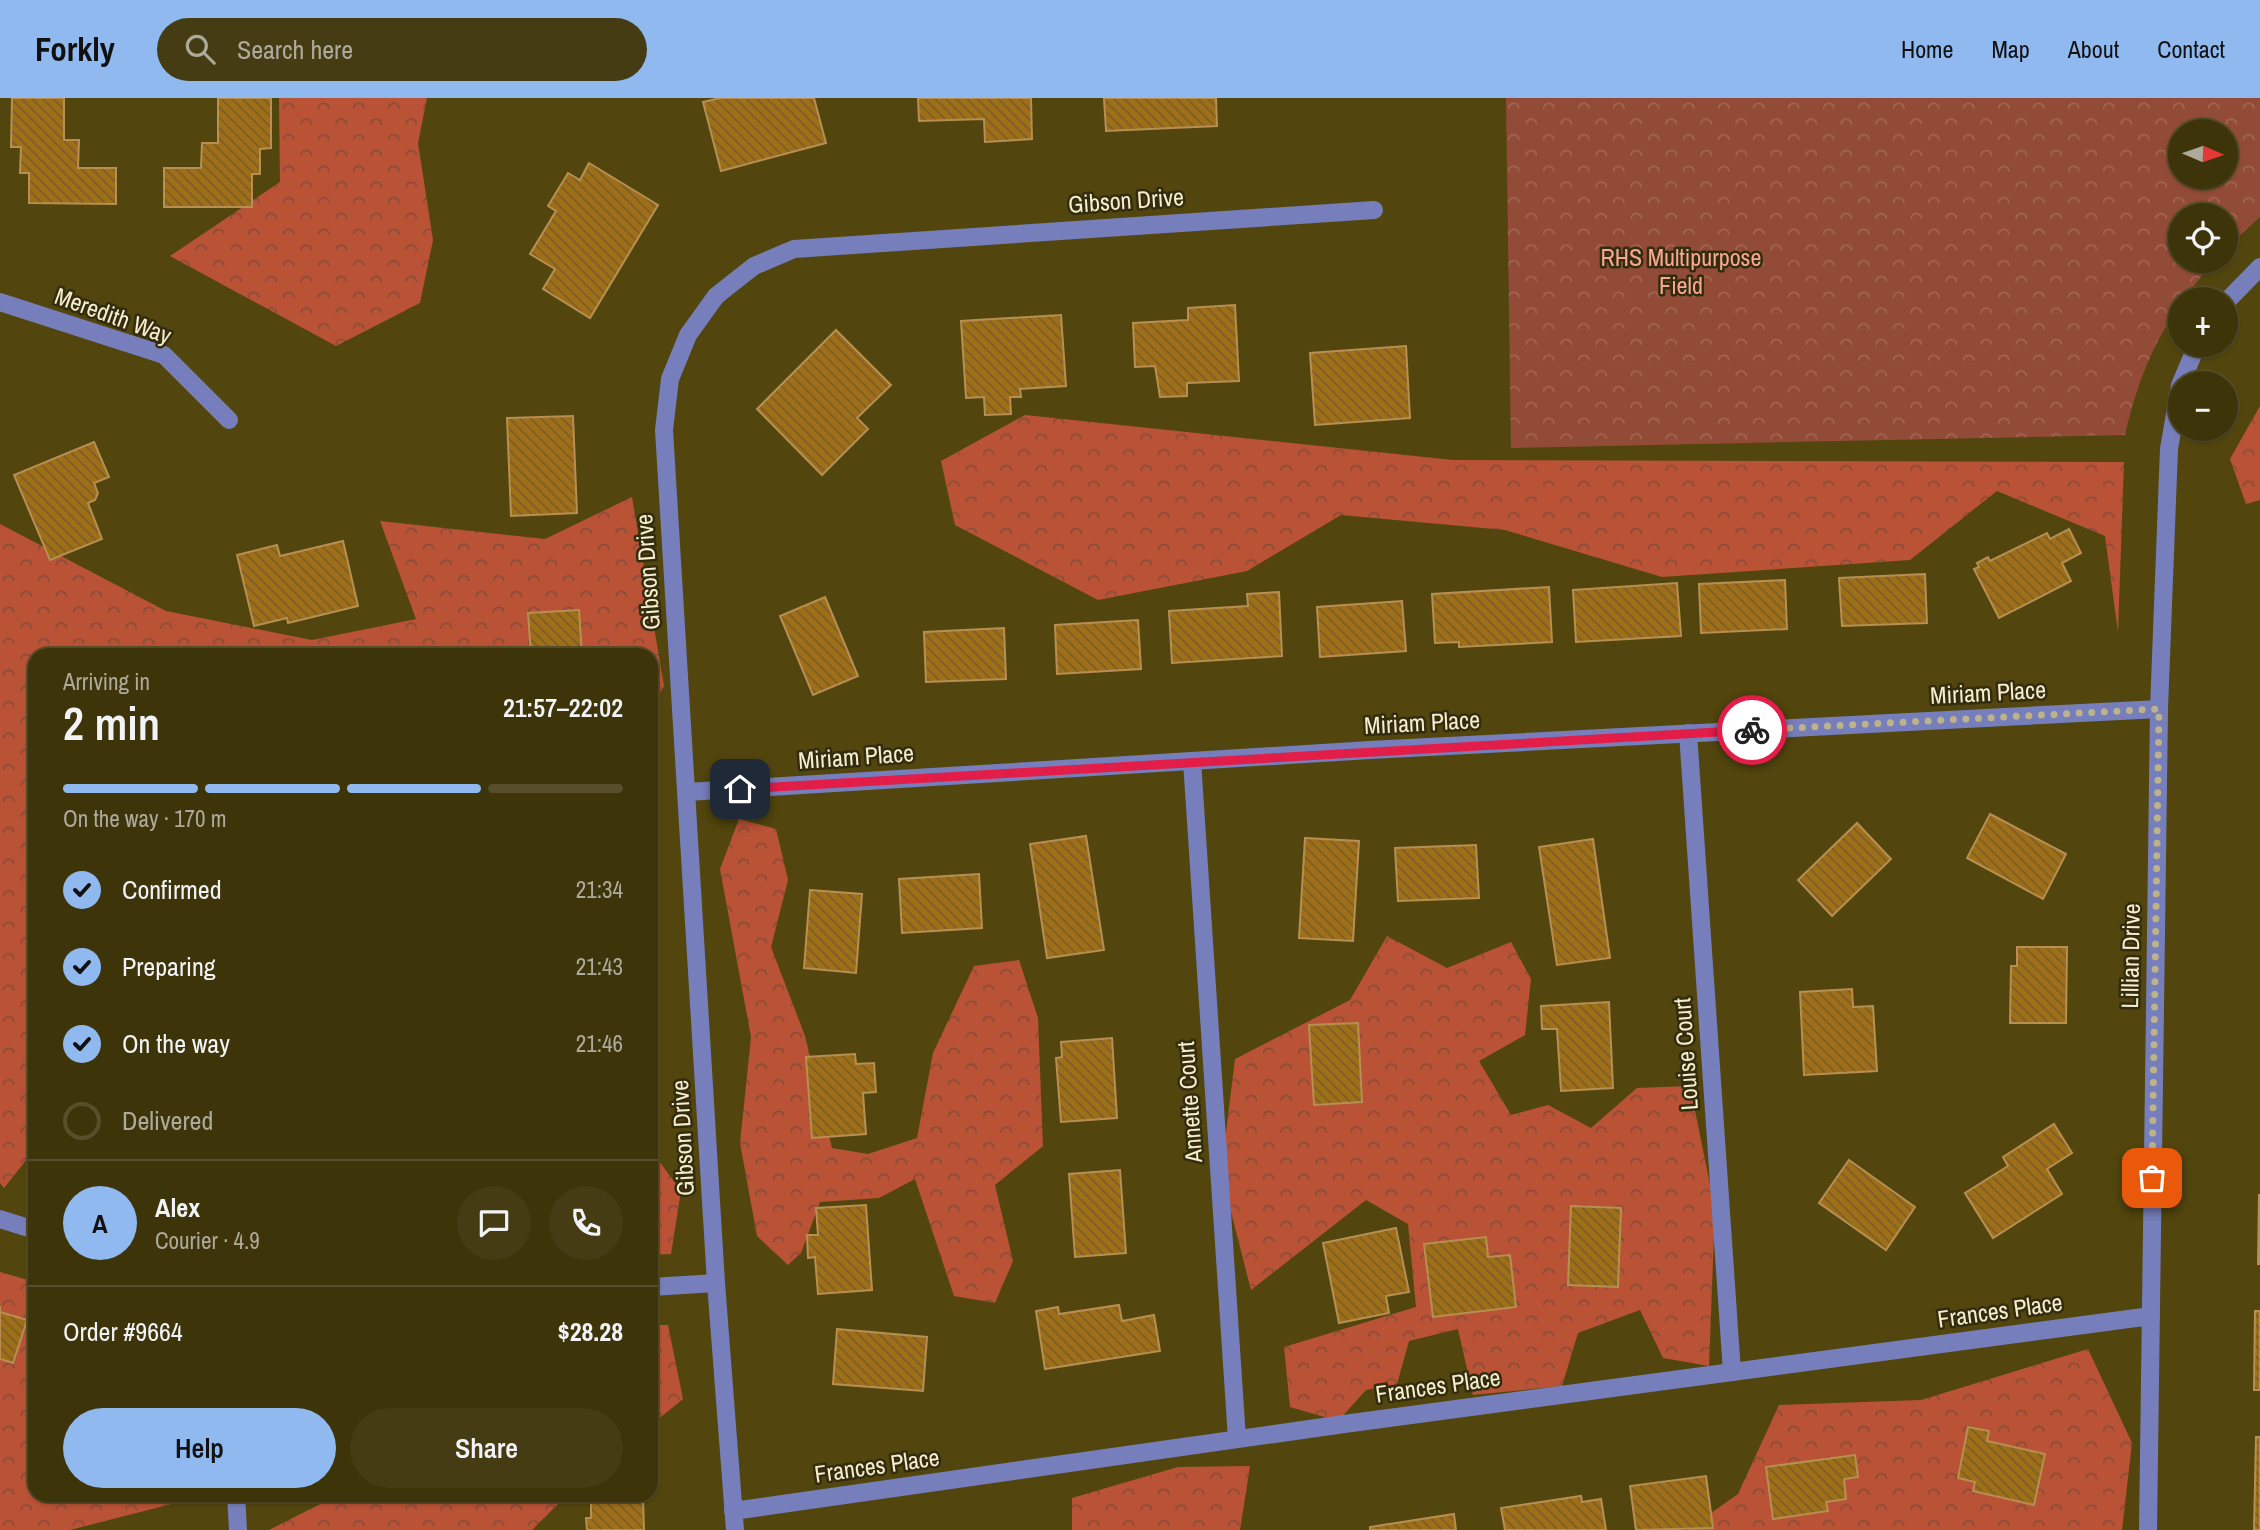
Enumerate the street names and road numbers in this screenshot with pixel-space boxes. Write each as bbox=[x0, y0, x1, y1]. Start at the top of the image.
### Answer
street label: Gibson Drive bbox=[1067, 180, 1185, 220]
street label: Meredith Way bbox=[51, 279, 176, 351]
street label: Gibson Drive bbox=[627, 513, 667, 631]
street label: Miriam Place bbox=[1929, 673, 2047, 711]
street label: Miriam Place bbox=[1363, 703, 1481, 741]
street label: Miriam Place bbox=[797, 736, 915, 776]
street label: Lillian Drive bbox=[2113, 903, 2147, 1009]
street label: Louise Court bbox=[1665, 996, 1705, 1111]
street label: Annette Court bbox=[1169, 1040, 1209, 1165]
street label: Gibson Drive bbox=[663, 1079, 701, 1197]
street label: Frances Place bbox=[1935, 1285, 2064, 1335]
street label: Frances Place bbox=[1373, 1360, 1502, 1410]
street label: Frances Place bbox=[812, 1440, 941, 1490]

